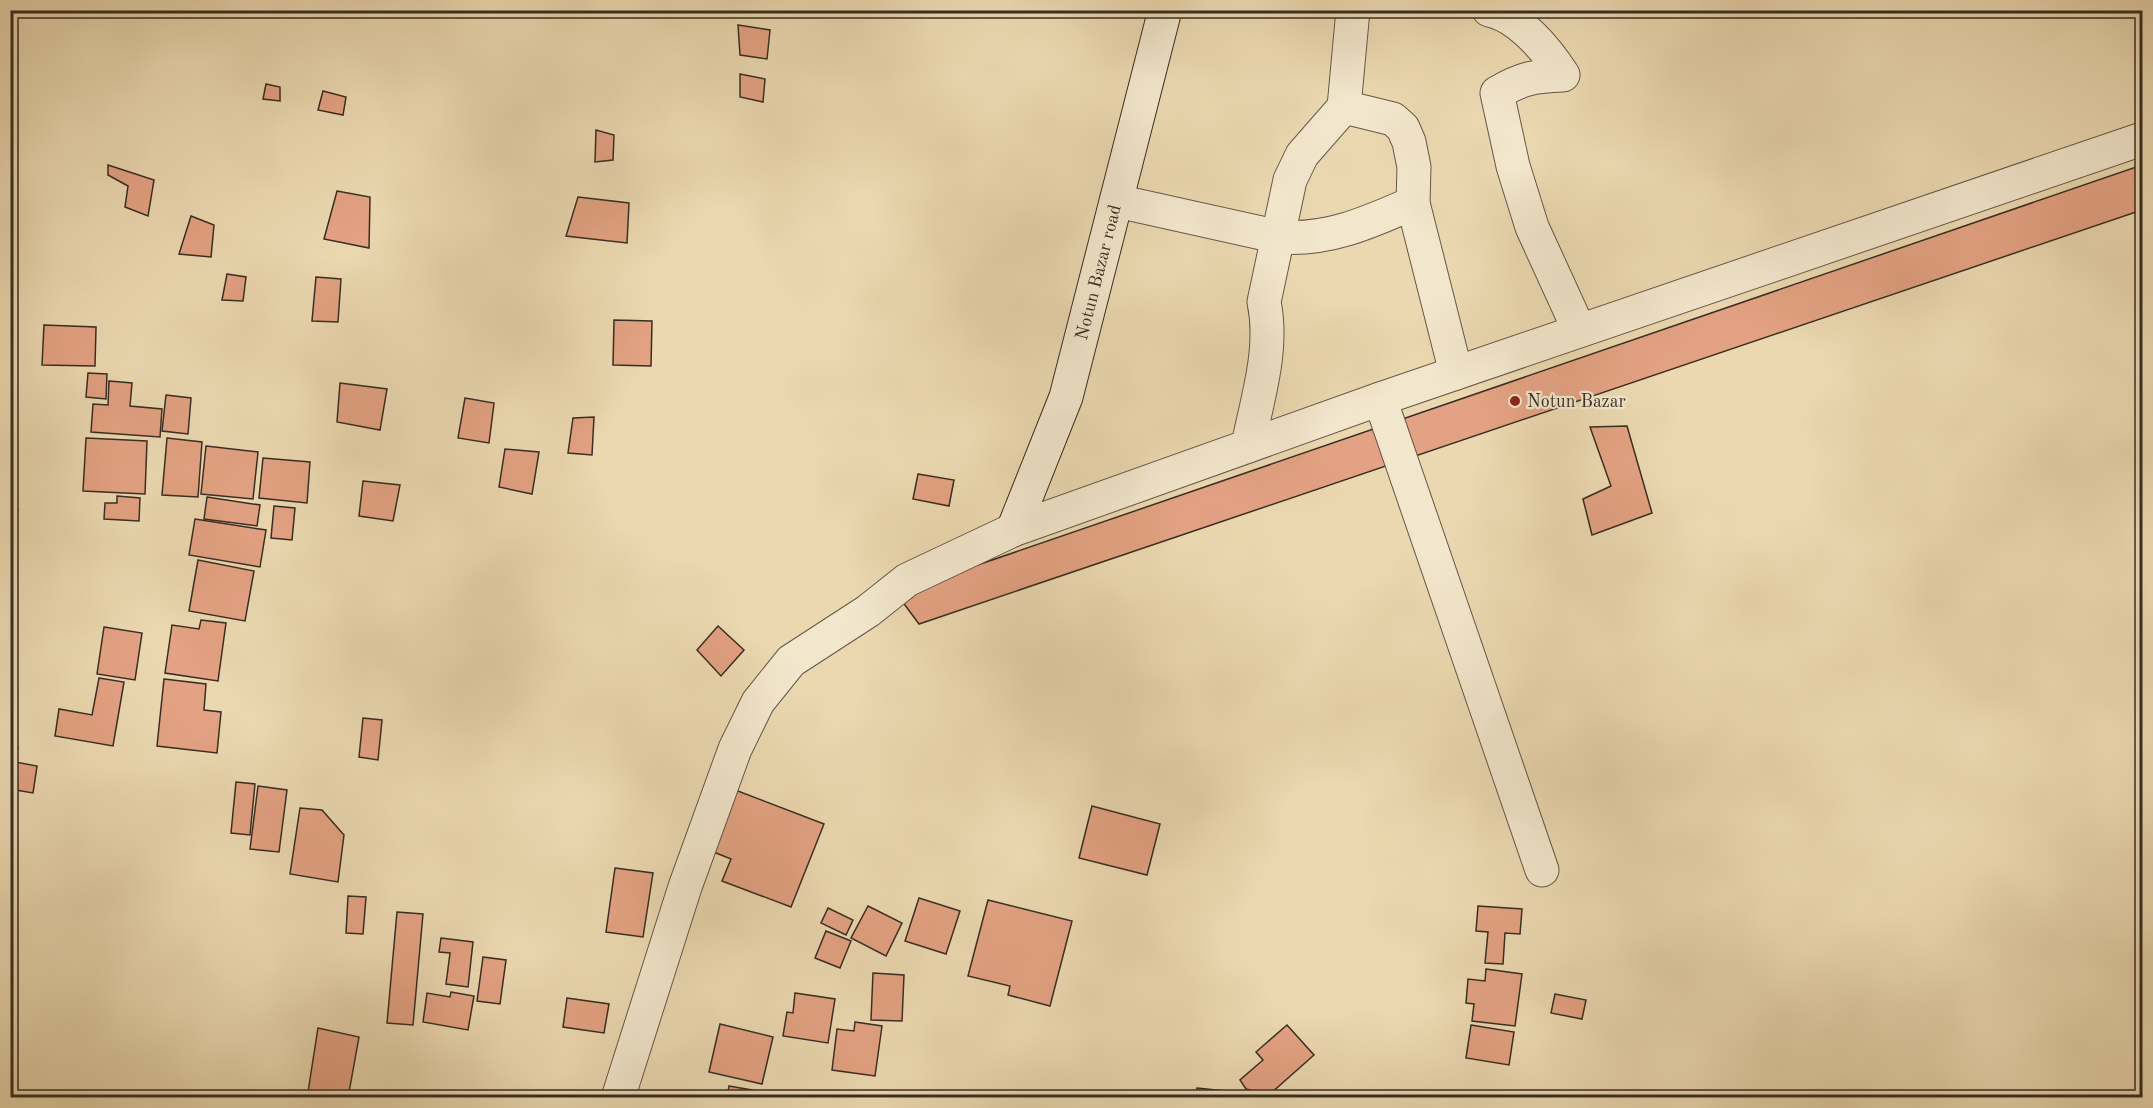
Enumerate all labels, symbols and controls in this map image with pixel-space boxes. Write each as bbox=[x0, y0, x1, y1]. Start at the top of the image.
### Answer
street label: Notun Bazar road bbox=[1073, 203, 1125, 342]
place label: Notun Bazar bbox=[1527, 393, 1627, 411]
marker: Notun Bazar bbox=[1508, 394, 1522, 408]

